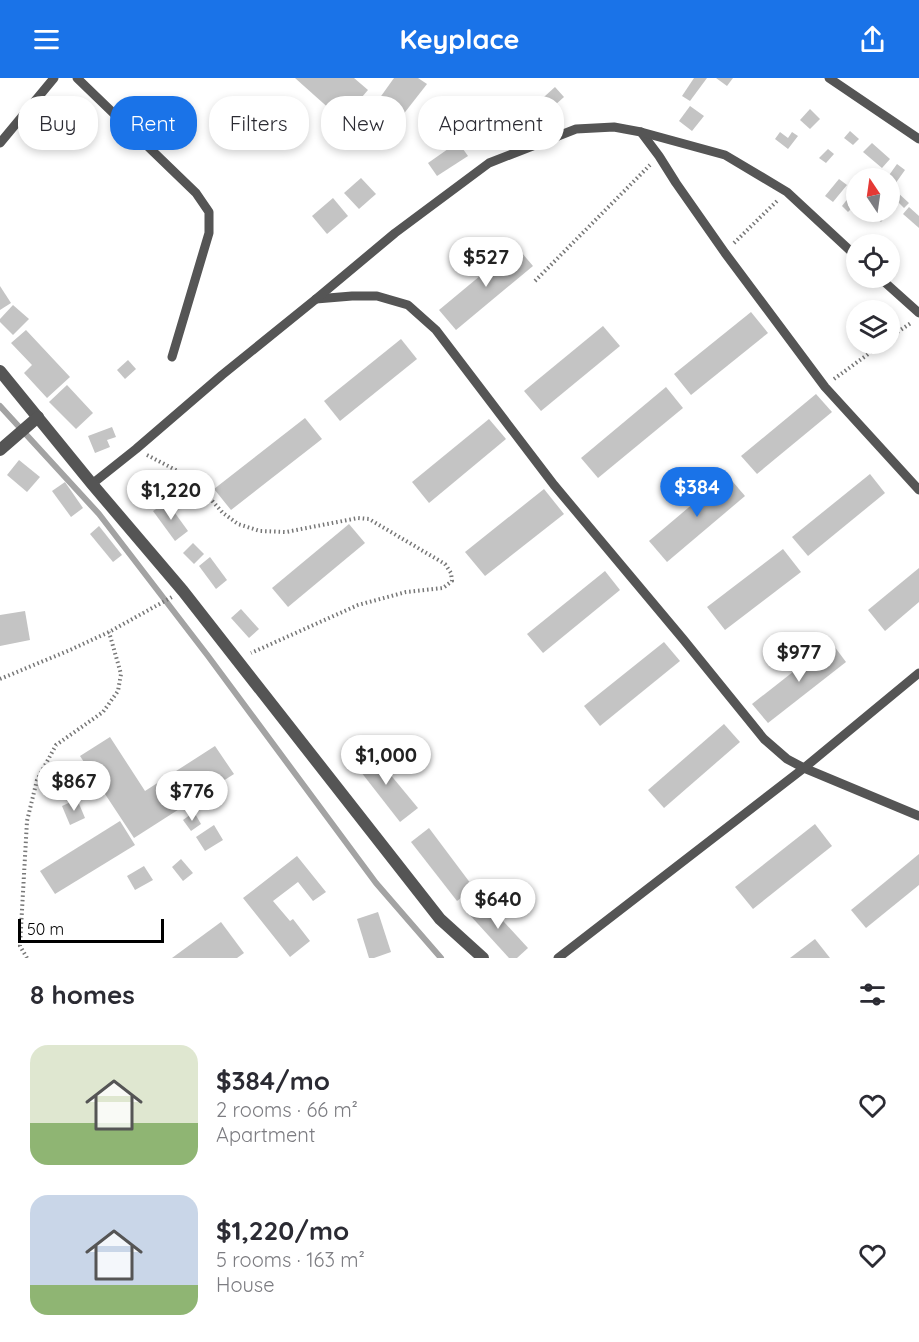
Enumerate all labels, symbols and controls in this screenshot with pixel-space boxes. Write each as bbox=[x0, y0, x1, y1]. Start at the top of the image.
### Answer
text: Keyplace bbox=[400, 22, 519, 56]
icon: menu bbox=[30, 23, 63, 56]
icon: share bbox=[856, 23, 889, 56]
chip: Buy bbox=[18, 96, 98, 150]
chip: Rent bbox=[110, 96, 197, 150]
chip: Filters bbox=[209, 96, 309, 150]
chip: New bbox=[321, 96, 406, 150]
chip: Apartment bbox=[418, 96, 564, 150]
north arrow bbox=[846, 168, 900, 222]
map controls bbox=[846, 168, 900, 354]
button: locate bbox=[846, 234, 900, 288]
pin: $527 bbox=[450, 237, 522, 288]
text: $527 bbox=[463, 244, 509, 269]
button: layers bbox=[846, 300, 900, 354]
pin: $384 bbox=[661, 467, 733, 518]
pin: $1,220 bbox=[122, 470, 220, 521]
text: $384 bbox=[674, 474, 720, 499]
text: $1,220 bbox=[141, 477, 201, 502]
pin: $977 bbox=[763, 632, 835, 683]
text: $977 bbox=[777, 639, 821, 664]
pin: $1,000 bbox=[337, 735, 435, 786]
text: $1,000 bbox=[355, 742, 417, 767]
pin: $867 bbox=[38, 761, 110, 812]
text: $867 bbox=[52, 768, 96, 793]
pin: $776 bbox=[156, 771, 228, 822]
text: $776 bbox=[170, 778, 214, 803]
pin: $640 bbox=[462, 879, 534, 930]
text: $640 bbox=[474, 886, 522, 911]
scale bar bbox=[18, 916, 164, 944]
text: 50 m bbox=[27, 919, 64, 939]
text: 8 homes bbox=[30, 978, 135, 1011]
icon: filters bbox=[856, 978, 889, 1011]
text: $384/mo bbox=[216, 1064, 330, 1097]
icon: home bbox=[78, 1069, 150, 1141]
icon: heart bbox=[856, 1089, 889, 1122]
text: 2 rooms · 66 m² bbox=[216, 1097, 358, 1122]
text: Apartment bbox=[216, 1122, 316, 1147]
text: $1,220/mo bbox=[216, 1214, 349, 1247]
icon: home bbox=[78, 1219, 150, 1291]
icon: heart bbox=[856, 1239, 889, 1272]
text: 5 rooms · 163 m² bbox=[216, 1247, 365, 1272]
text: House bbox=[216, 1272, 275, 1297]

